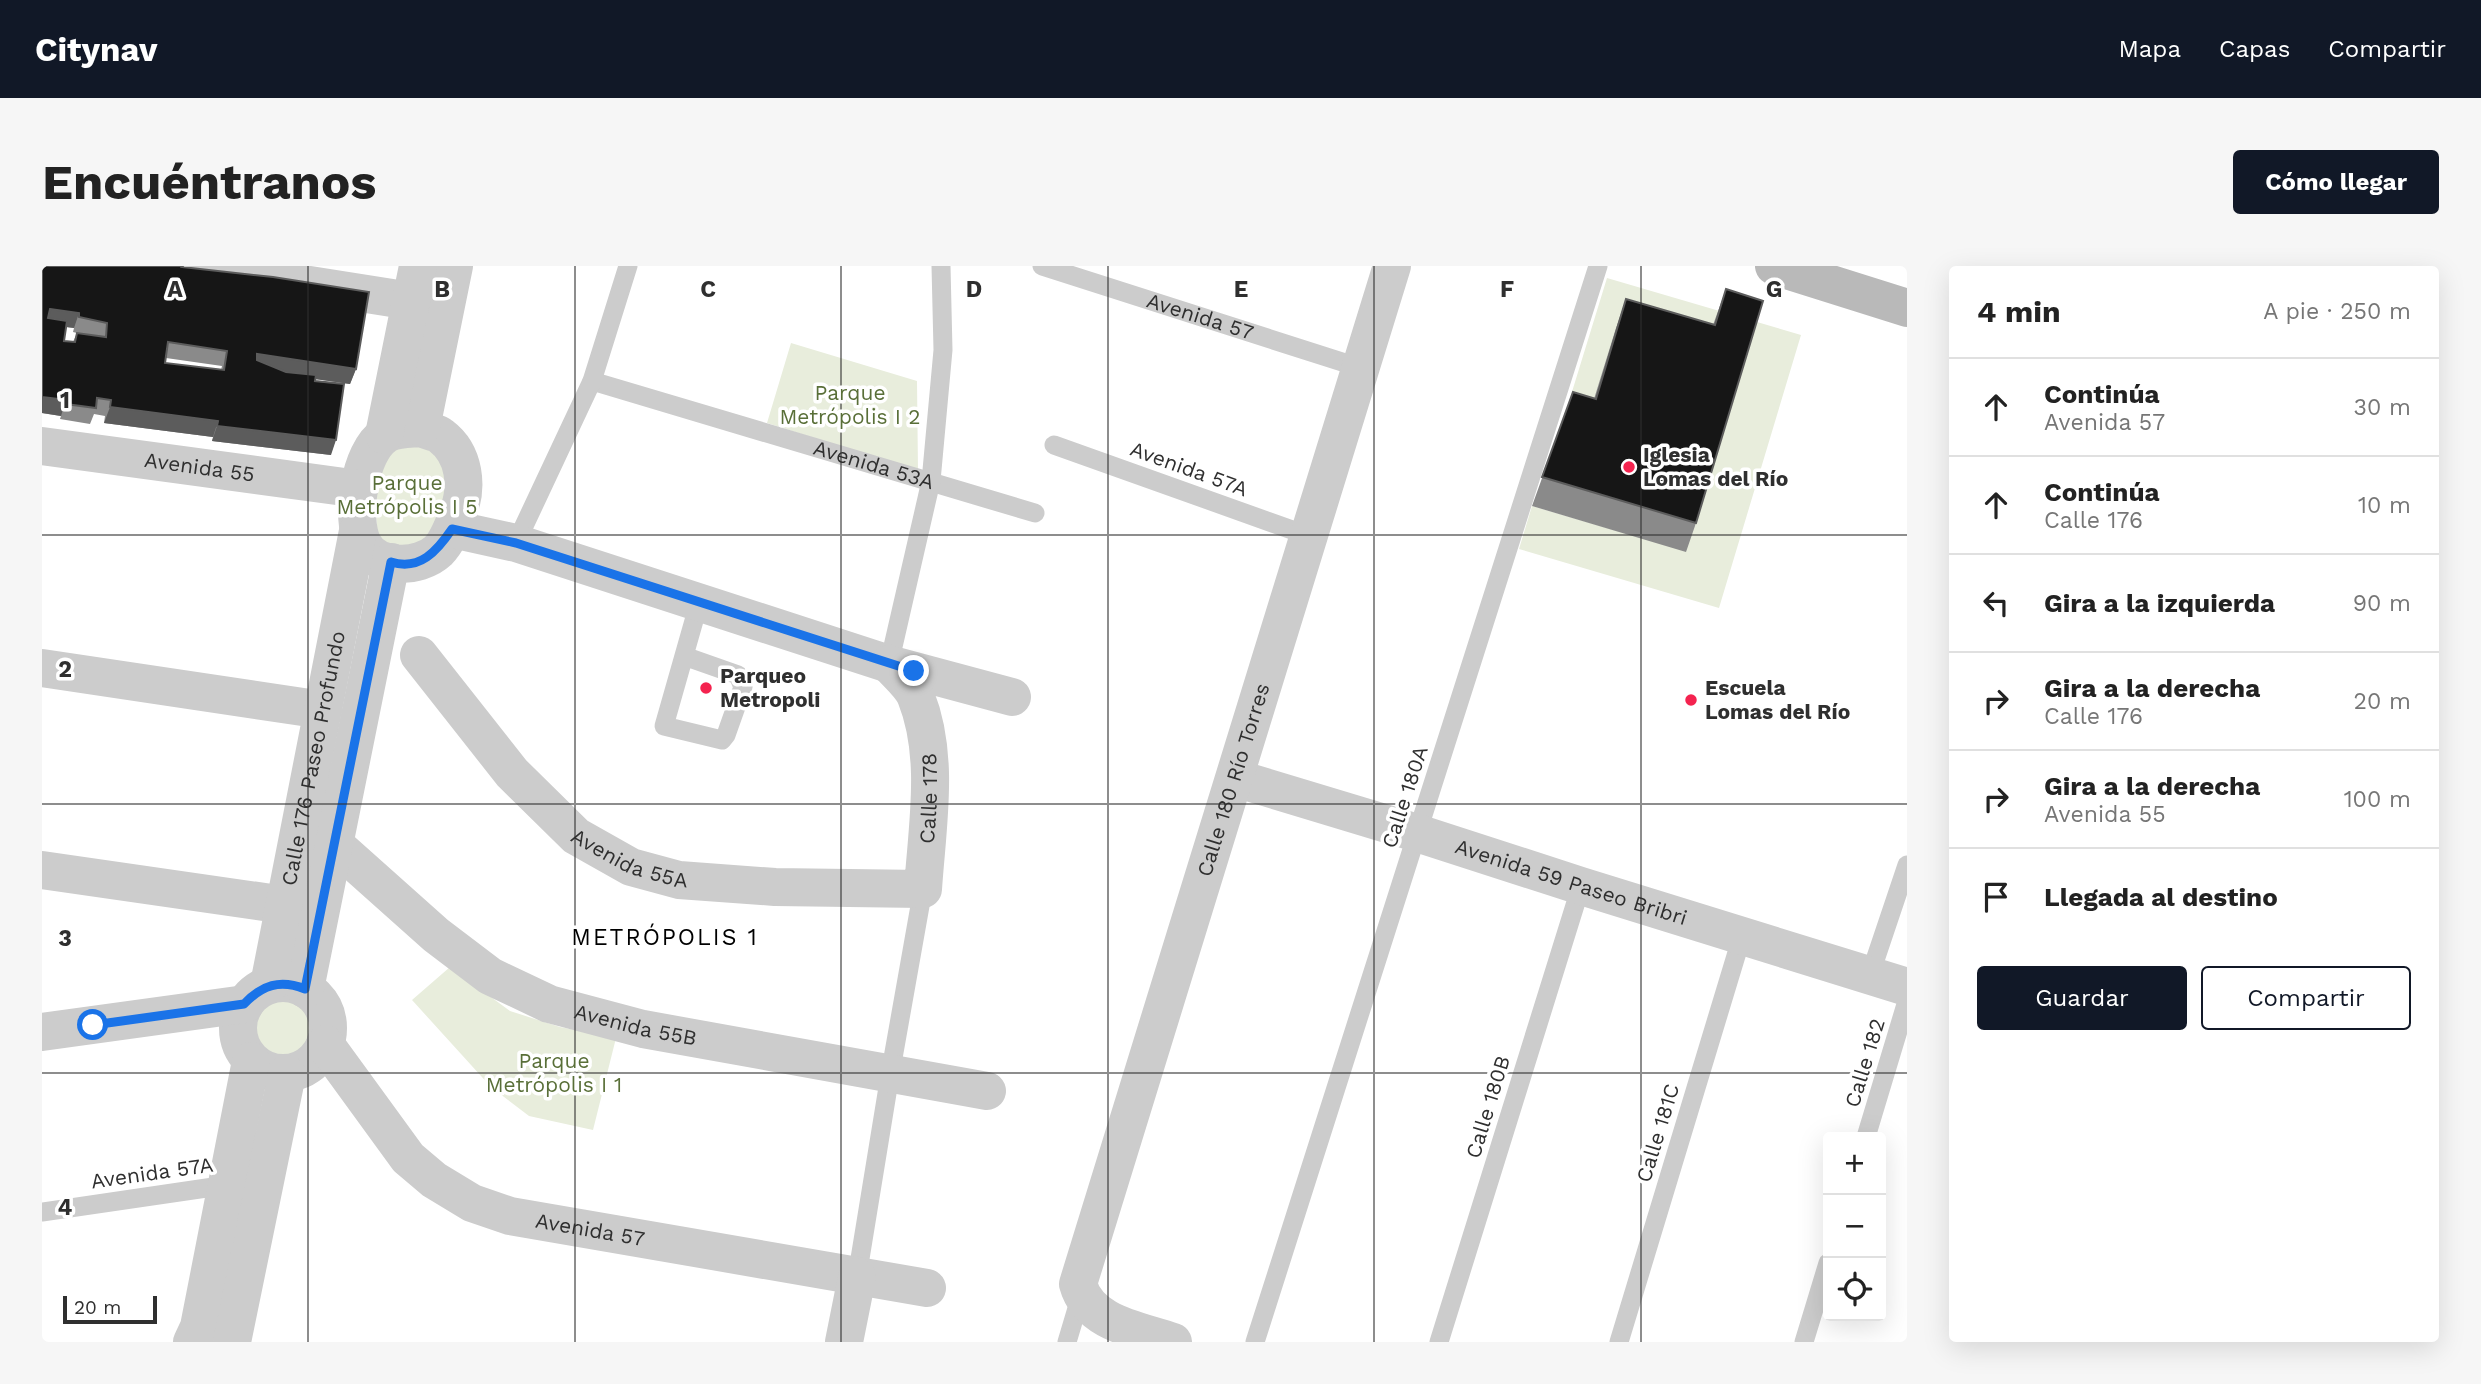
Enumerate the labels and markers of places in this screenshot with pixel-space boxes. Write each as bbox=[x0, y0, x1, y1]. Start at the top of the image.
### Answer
place label: Iglesia Lomas del Río bbox=[1643, 442, 1788, 491]
marker: Iglesia Lomas del Río bbox=[1621, 459, 1637, 475]
place label: Parqueo Metropoli bbox=[720, 663, 820, 712]
place label: Escuela Lomas del Río bbox=[1705, 675, 1850, 724]
marker: Parqueo Metropoli bbox=[698, 680, 714, 696]
marker: Escuela Lomas del Río bbox=[1683, 692, 1699, 708]

